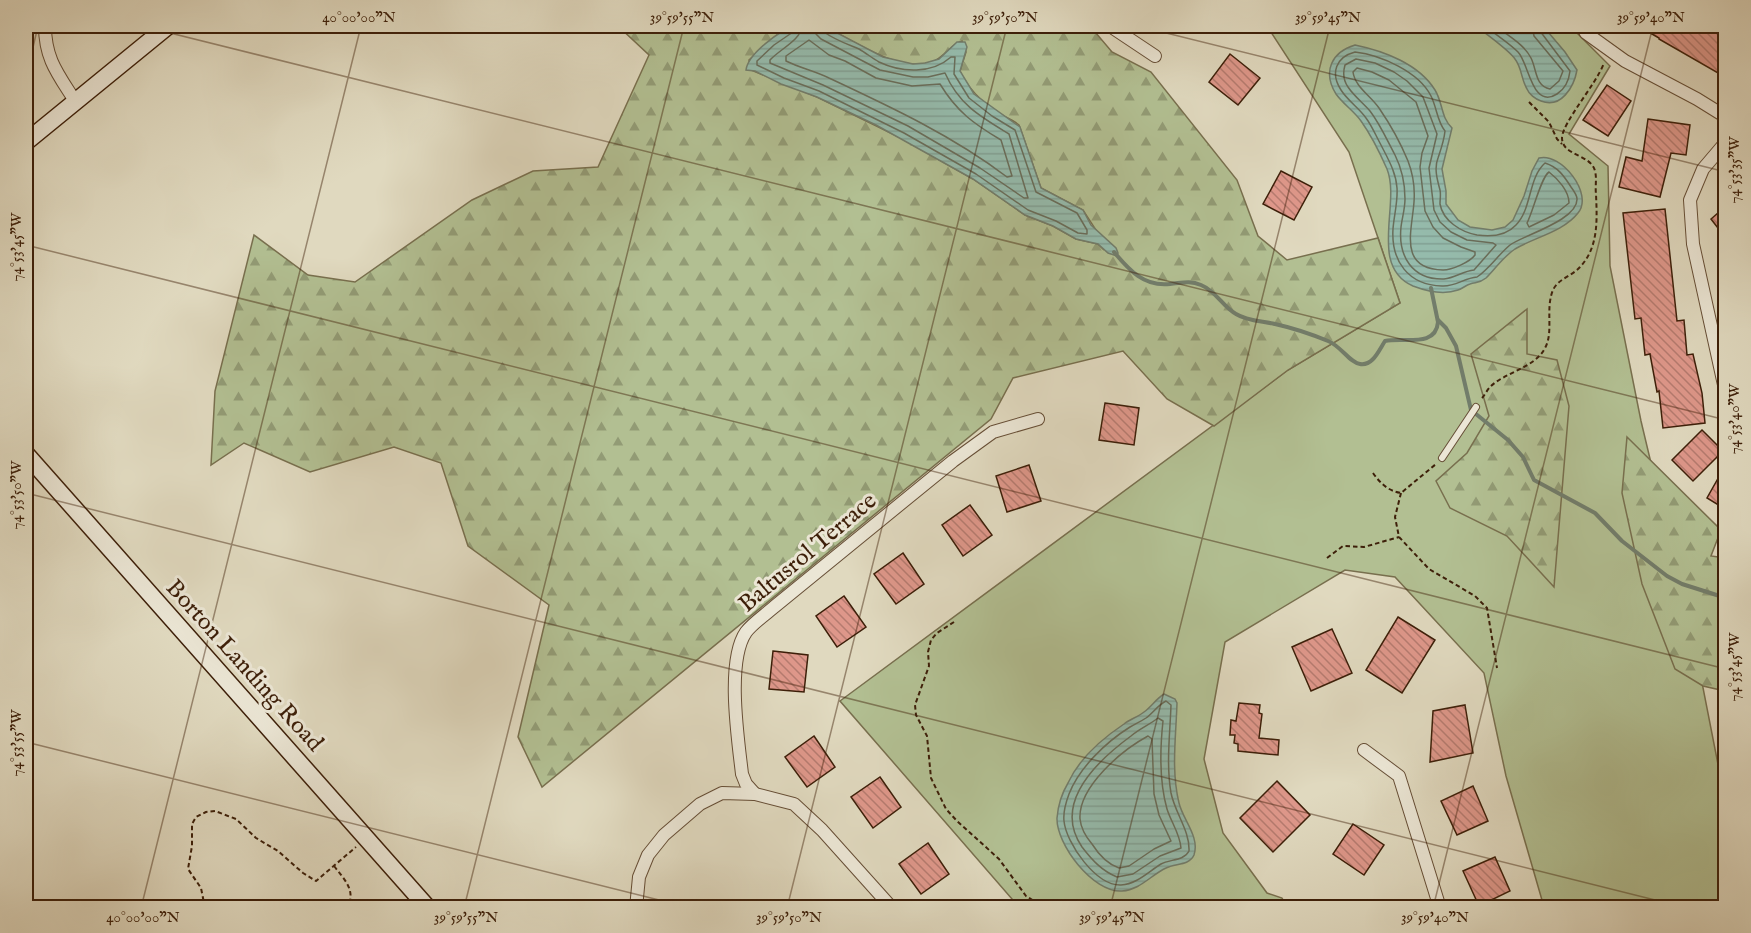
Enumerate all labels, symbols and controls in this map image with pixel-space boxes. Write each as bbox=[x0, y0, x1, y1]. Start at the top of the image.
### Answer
text: 40°00'00"N bbox=[322, 8, 396, 27]
text: 39°59'55"N bbox=[650, 8, 714, 27]
text: 39°59'50"N bbox=[972, 8, 1038, 27]
text: 39°59'45"N bbox=[1295, 8, 1361, 27]
text: 39°59'40"N bbox=[1617, 8, 1685, 27]
text: 74°53'35"W bbox=[1725, 136, 1744, 204]
text: 74°53'45"W bbox=[7, 212, 26, 281]
text: 74°53'40"W bbox=[1725, 383, 1744, 454]
text: 74°53'50"W bbox=[7, 460, 26, 529]
street label: Baltusrol Terrace bbox=[732, 486, 884, 620]
street label: Borton Landing Road bbox=[158, 573, 330, 759]
text: 74°53'45"W bbox=[1725, 632, 1744, 701]
text: 74°53'55"W bbox=[7, 709, 26, 776]
text: 40°00'00"N bbox=[106, 908, 180, 927]
text: 39°59'55"N bbox=[434, 908, 498, 927]
text: 39°59'50"N bbox=[756, 908, 822, 927]
text: 39°59'45"N bbox=[1079, 908, 1145, 927]
text: 39°59'40"N bbox=[1401, 908, 1469, 927]

